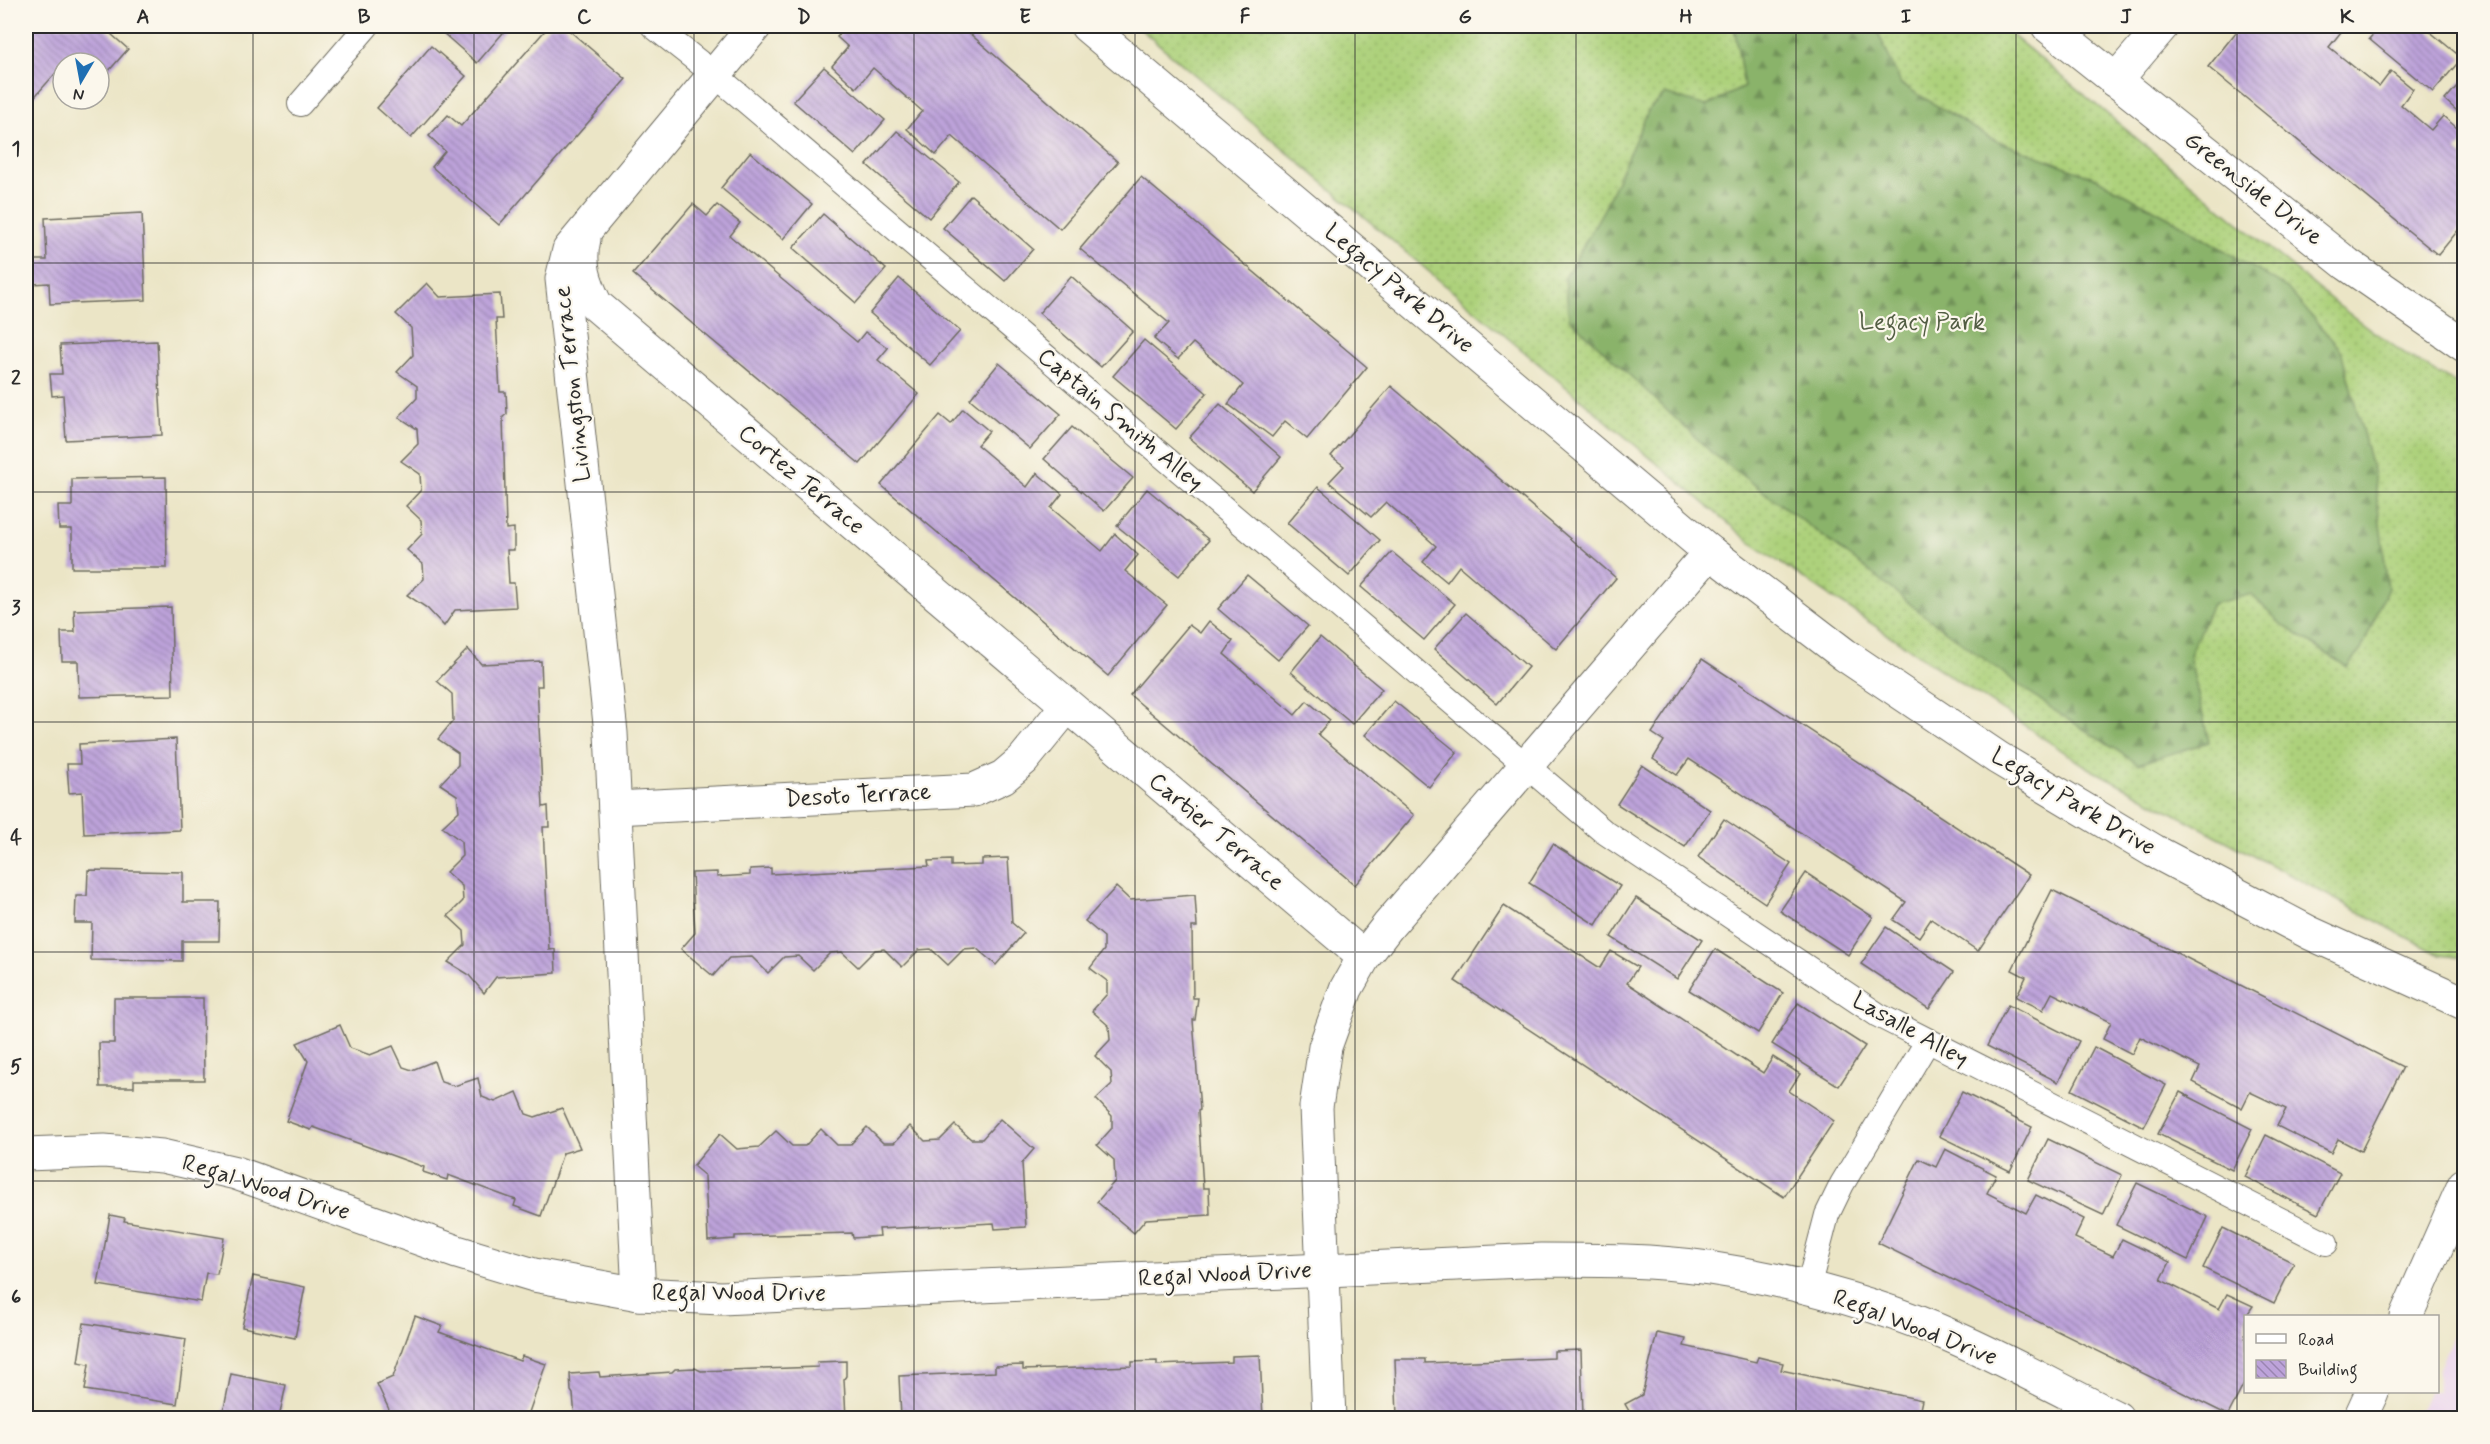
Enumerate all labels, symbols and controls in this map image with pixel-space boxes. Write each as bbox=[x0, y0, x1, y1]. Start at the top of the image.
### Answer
text: A bbox=[136, 4, 150, 31]
text: B bbox=[358, 4, 371, 31]
text: C bbox=[577, 4, 592, 31]
text: D bbox=[797, 4, 811, 31]
text: E bbox=[1019, 4, 1031, 31]
text: F bbox=[1240, 4, 1251, 31]
text: G bbox=[1458, 4, 1472, 31]
text: H bbox=[1679, 4, 1693, 31]
text: I bbox=[1901, 4, 1911, 31]
text: J bbox=[2120, 4, 2132, 31]
text: K bbox=[2340, 4, 2355, 31]
north arrow bbox=[51, 51, 111, 111]
text: N bbox=[72, 83, 86, 106]
street label: Greenside Drive bbox=[2177, 125, 2329, 253]
text: 1 bbox=[12, 136, 20, 163]
street label: Legacy Park Drive bbox=[1316, 217, 1481, 363]
street label: Livingston Terrace bbox=[547, 284, 599, 484]
park label: Legacy Park bbox=[1859, 307, 1985, 341]
street label: Captain Smith Alley bbox=[1031, 341, 1209, 499]
text: 2 bbox=[11, 365, 21, 392]
street label: Cortez Terrace bbox=[731, 418, 871, 542]
text: 3 bbox=[11, 595, 21, 622]
street label: Legacy Park Drive bbox=[1983, 741, 2161, 866]
street label: Cartier Terrace bbox=[1142, 766, 1291, 898]
street label: Desoto Terrace bbox=[784, 777, 932, 815]
text: 4 bbox=[10, 825, 22, 852]
street label: Lasalle Alley bbox=[1846, 985, 1974, 1075]
text: 5 bbox=[10, 1054, 22, 1081]
street label: Regal Wood Drive bbox=[177, 1148, 354, 1231]
street label: Regal Wood Drive bbox=[1137, 1255, 1313, 1298]
street label: Regal Wood Drive bbox=[652, 1278, 826, 1312]
street label: Regal Wood Drive bbox=[1827, 1282, 2002, 1376]
text: 6 bbox=[11, 1284, 21, 1311]
legend bbox=[2244, 1315, 2439, 1393]
text: Road bbox=[2298, 1328, 2334, 1352]
text: Building bbox=[2298, 1358, 2358, 1384]

